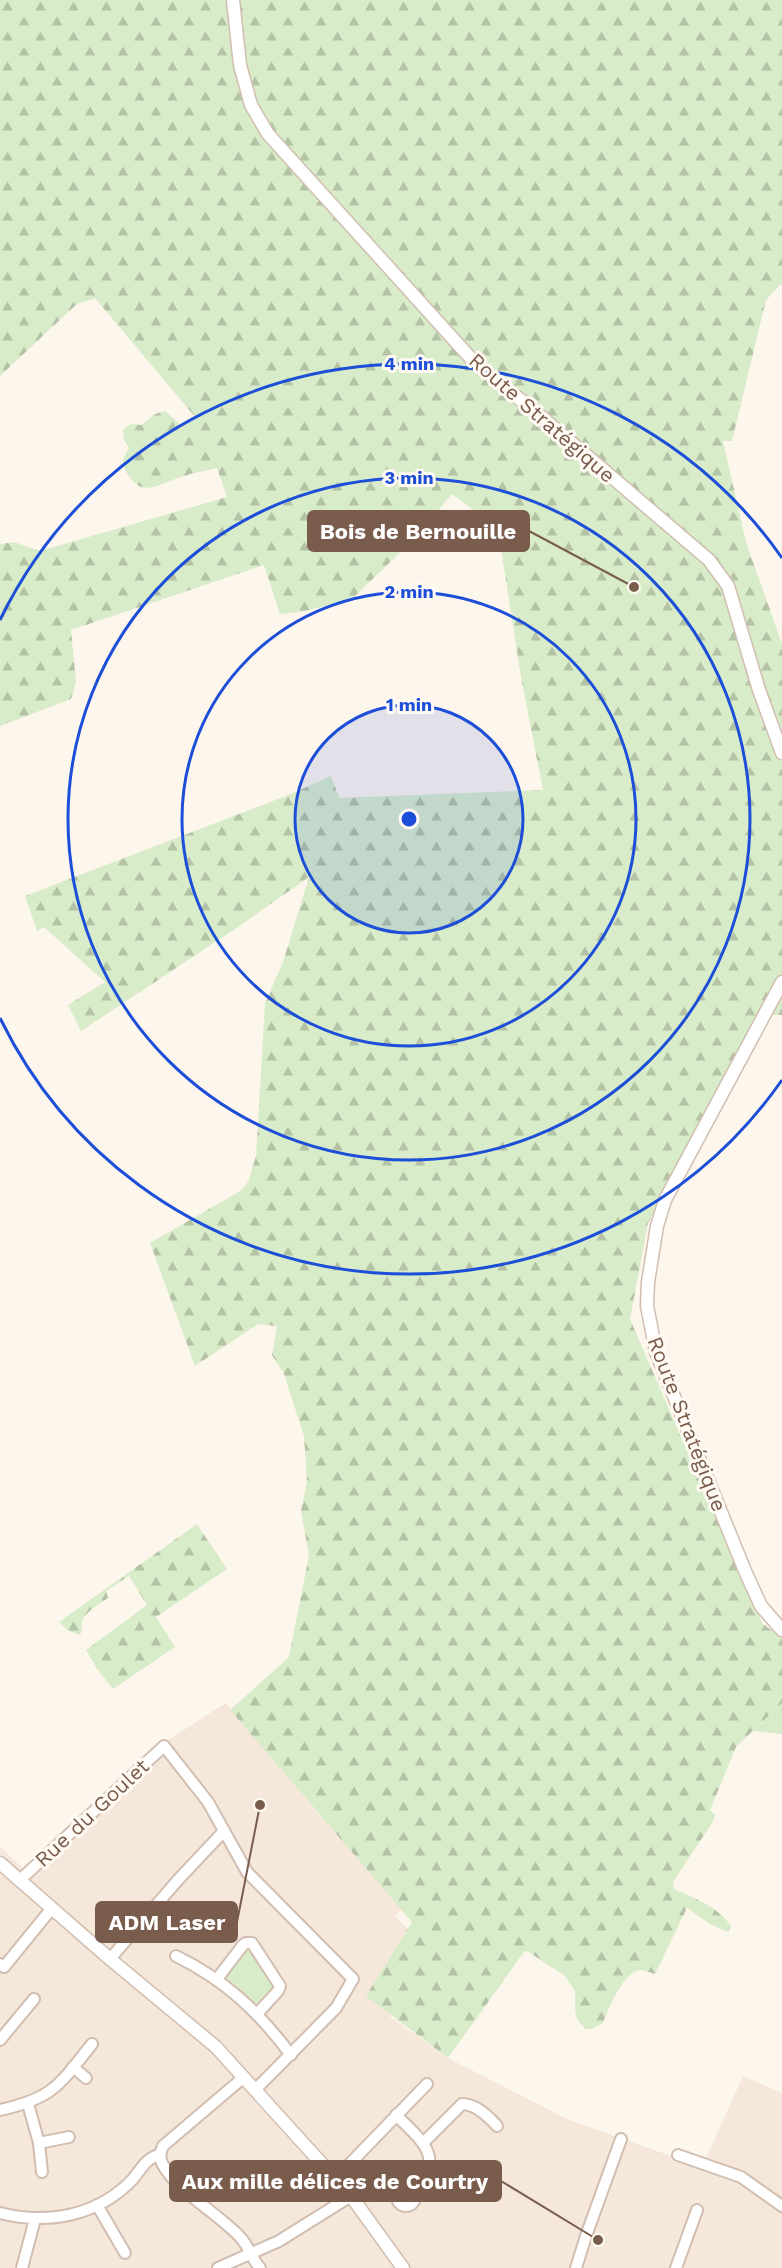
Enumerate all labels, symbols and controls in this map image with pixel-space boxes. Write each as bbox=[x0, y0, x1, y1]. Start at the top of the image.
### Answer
street label: Route Stratégique bbox=[464, 347, 620, 488]
text: 4 min bbox=[384, 353, 434, 374]
text: 3 min bbox=[384, 467, 434, 488]
callout: Bois de Bernouille bbox=[308, 511, 529, 551]
text: Bois de Bernouille bbox=[320, 519, 516, 544]
text: 2 min bbox=[384, 581, 434, 602]
text: 1 min bbox=[386, 694, 432, 715]
centre of rings bbox=[399, 809, 419, 829]
street label: Route Stratégique bbox=[643, 1333, 732, 1515]
street label: Rue du Goulet bbox=[29, 1753, 154, 1872]
callout: ADM Laser bbox=[96, 1902, 237, 1942]
text: ADM Laser bbox=[109, 1910, 226, 1935]
callout: Aux mille délices de Courtry bbox=[170, 2161, 501, 2201]
text: Aux mille délices de Courtry bbox=[182, 2169, 489, 2194]

